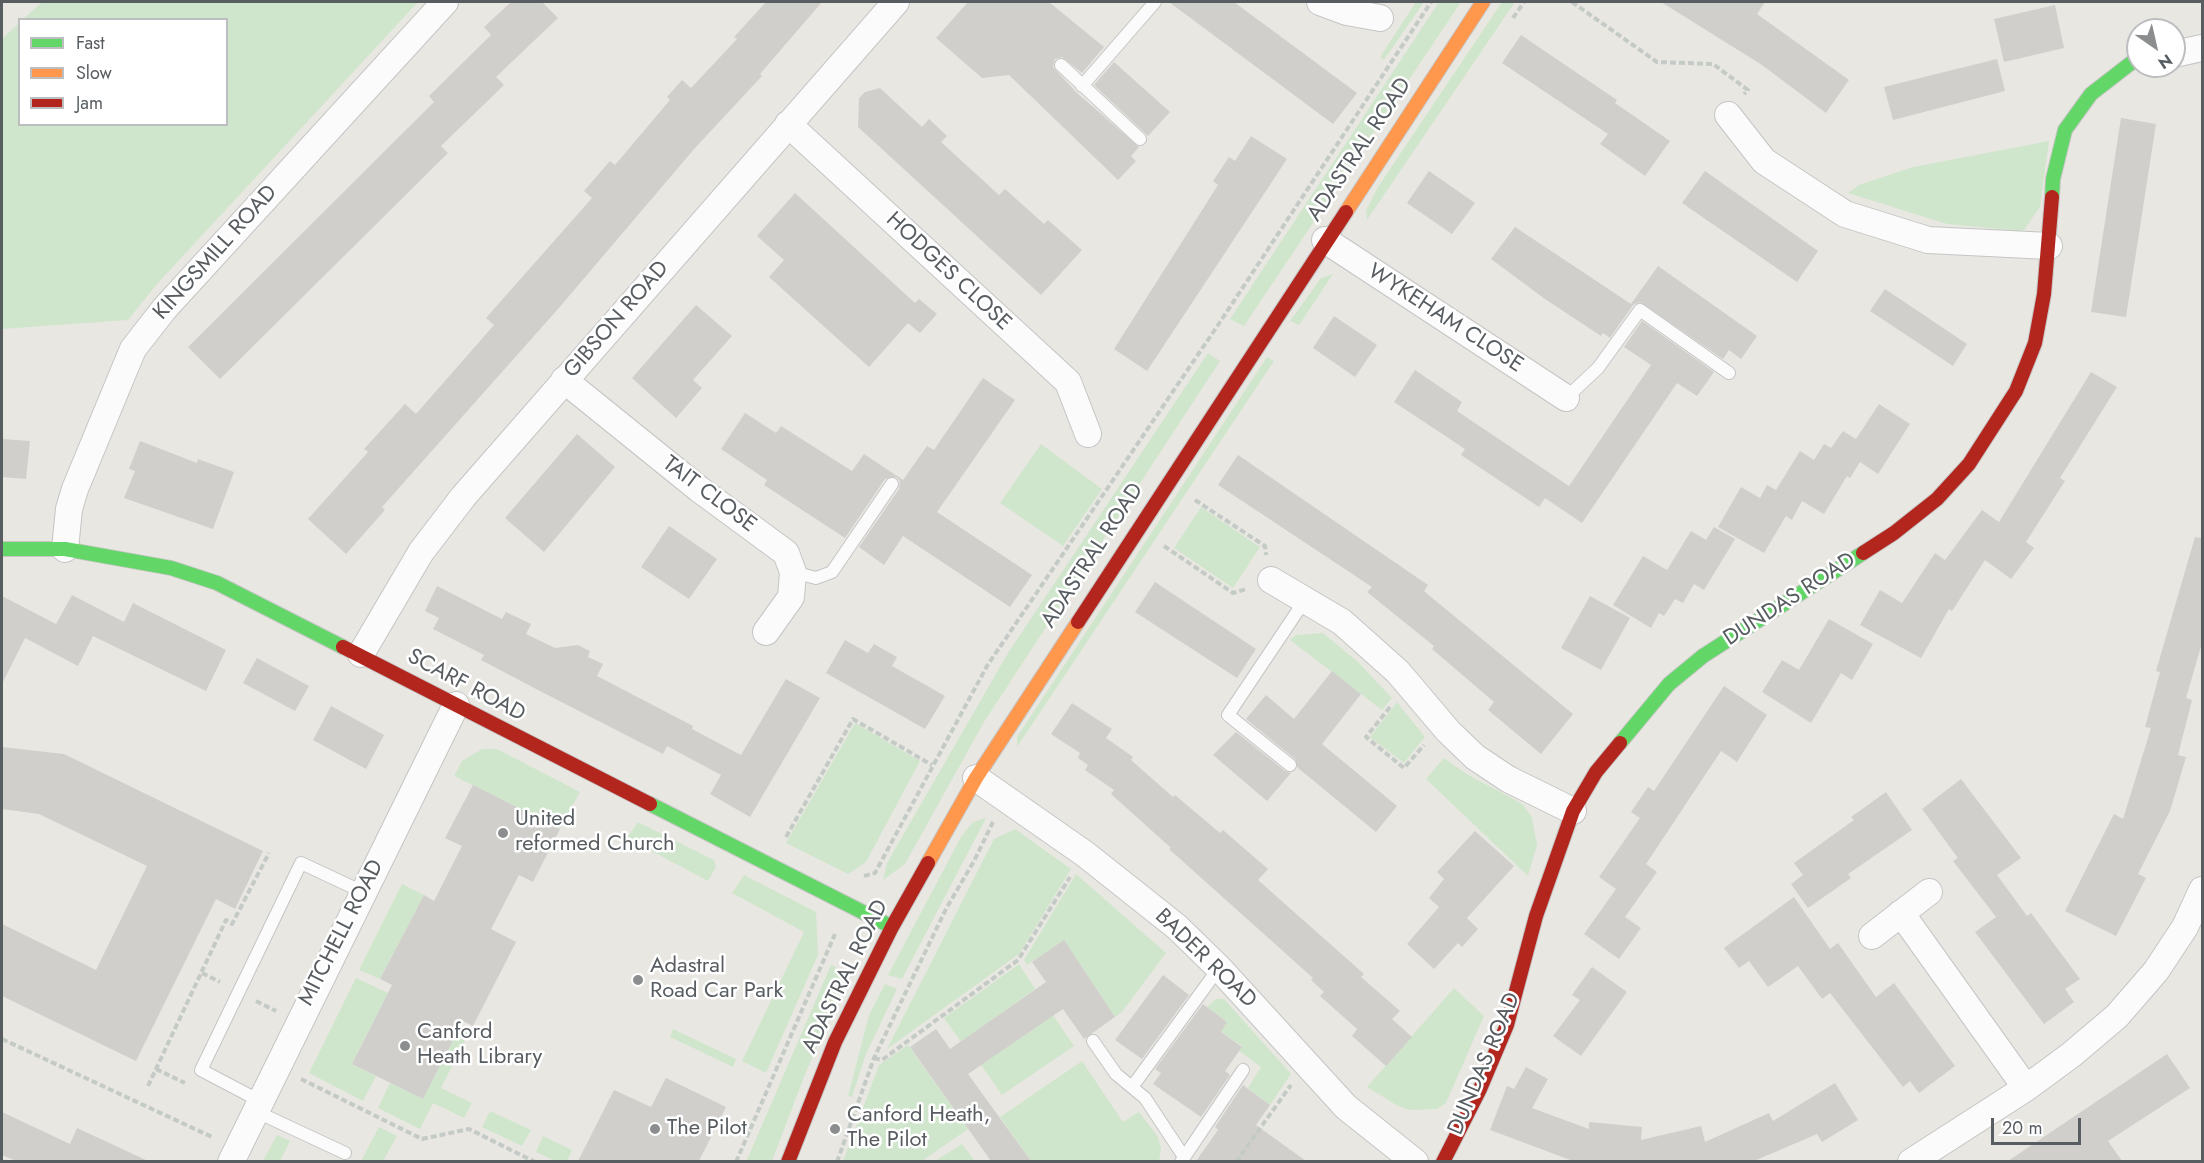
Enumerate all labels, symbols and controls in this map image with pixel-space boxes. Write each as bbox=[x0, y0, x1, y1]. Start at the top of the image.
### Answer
legend bbox=[18, 18, 228, 126]
north arrow bbox=[2126, 18, 2186, 78]
text: Fast bbox=[76, 30, 105, 56]
text: N bbox=[2154, 49, 2177, 75]
text: Slow bbox=[76, 60, 112, 86]
street label: ADASTRAL ROAD bbox=[1302, 73, 1418, 227]
text: Jam bbox=[76, 90, 103, 116]
street label: KINGSMILL ROAD bbox=[149, 180, 283, 326]
street label: HODGES CLOSE bbox=[880, 207, 1016, 337]
street label: GIBSON ROAD bbox=[559, 256, 675, 384]
street label: WYKEHAM CLOSE bbox=[1362, 259, 1528, 379]
street label: TAIT CLOSE bbox=[657, 451, 761, 539]
street label: ADASTRAL ROAD bbox=[1036, 479, 1150, 633]
street label: DUNDAS ROAD bbox=[1719, 548, 1861, 652]
street label: SCARF ROAD bbox=[403, 644, 529, 728]
place label: United reformed Church bbox=[515, 807, 674, 858]
marker: United reformed Church bbox=[496, 826, 510, 840]
street label: MITCHELL ROAD bbox=[294, 856, 390, 1010]
street label: ADASTRAL ROAD bbox=[797, 896, 895, 1058]
street label: BADER ROAD bbox=[1149, 904, 1261, 1014]
place label: Adastral Road Car Park bbox=[650, 954, 783, 1005]
marker: Adastral Road Car Park bbox=[631, 973, 645, 987]
street label: DUNDAS ROAD bbox=[1443, 989, 1527, 1139]
place label: Canford Heath Library bbox=[417, 1020, 542, 1072]
marker: Canford Heath Library bbox=[398, 1039, 412, 1053]
place label: Canford Heath, The Pilot bbox=[847, 1103, 990, 1154]
scale bar bbox=[1994, 1106, 2084, 1144]
text: 20 m bbox=[2002, 1115, 2042, 1141]
place label: The Pilot bbox=[667, 1116, 747, 1142]
marker: The Pilot bbox=[648, 1122, 662, 1136]
marker: Canford Heath, The Pilot bbox=[828, 1122, 842, 1136]

